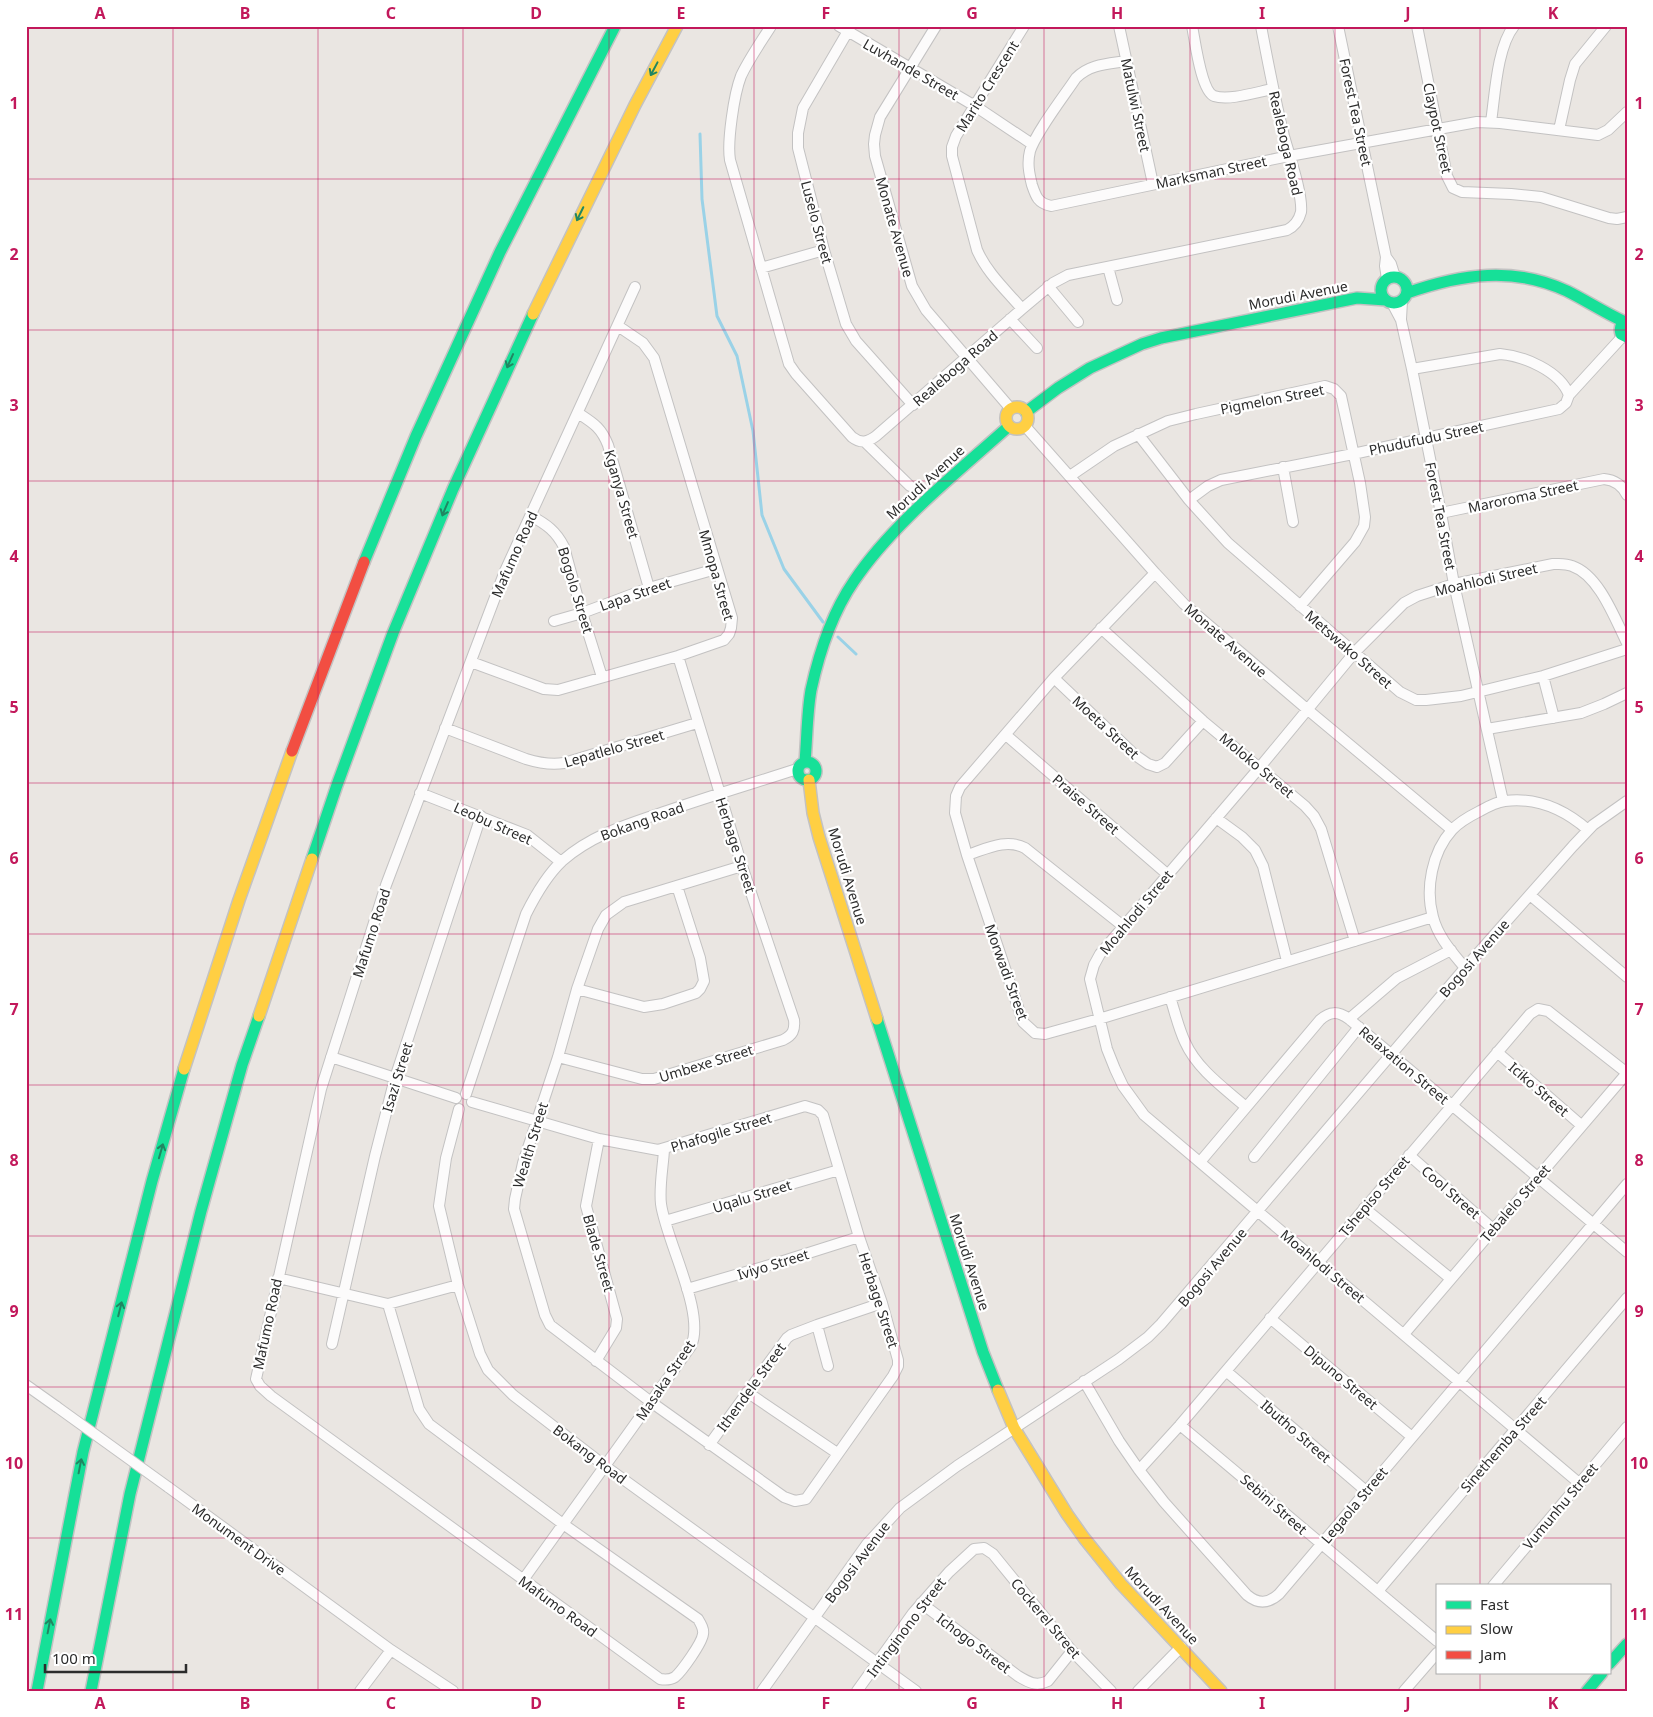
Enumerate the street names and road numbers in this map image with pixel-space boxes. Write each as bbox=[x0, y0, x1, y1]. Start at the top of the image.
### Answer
street label: Luvhande Street bbox=[860, 34, 962, 104]
street label: Marito Crescent bbox=[951, 37, 1023, 135]
street label: Matulwi Street bbox=[1117, 56, 1155, 154]
street label: Forest Tea Street bbox=[1335, 56, 1377, 168]
street label: Claypot Street bbox=[1419, 81, 1457, 175]
street label: Realeboga Road bbox=[1265, 89, 1307, 197]
street label: Marksman Street bbox=[1154, 151, 1268, 193]
street label: Monate Avenue bbox=[872, 175, 918, 279]
street label: Luselo Street bbox=[797, 178, 837, 266]
street label: Morudi Avenue bbox=[1247, 276, 1349, 314]
street label: Realeboga Road bbox=[908, 326, 1002, 410]
street label: Pigmelon Street bbox=[1219, 380, 1325, 418]
street label: Phudufudu Street bbox=[1367, 417, 1485, 459]
street label: Morudi Avenue bbox=[882, 441, 968, 523]
street label: Kganya Street bbox=[600, 447, 644, 541]
street label: Forest Tea Street bbox=[1421, 460, 1461, 572]
street label: Maroroma Street bbox=[1466, 475, 1580, 517]
street label: Mafumo Road bbox=[486, 508, 542, 600]
street label: Mmopa Street bbox=[695, 527, 739, 623]
street label: Bogolo Street bbox=[554, 544, 598, 636]
street label: Moahlodi Street bbox=[1433, 558, 1539, 600]
street label: Lapa Street bbox=[597, 573, 673, 615]
street label: Monate Avenue bbox=[1181, 599, 1271, 681]
street label: Metswako Street bbox=[1301, 606, 1397, 692]
street label: Moeta Street bbox=[1069, 691, 1143, 763]
street label: Lepatlelo Street bbox=[562, 725, 666, 771]
street label: Moloko Street bbox=[1216, 728, 1298, 802]
street label: Praise Street bbox=[1049, 770, 1123, 838]
street label: Herbage Street bbox=[712, 795, 760, 895]
street label: Leobu Street bbox=[451, 797, 535, 849]
street label: Bokang Road bbox=[598, 797, 686, 845]
street label: Morudi Avenue bbox=[824, 825, 872, 927]
street label: Moahlodi Street bbox=[1095, 866, 1177, 958]
street label: Mafumo Road bbox=[348, 886, 394, 980]
street label: Bogosi Avenue bbox=[1435, 915, 1513, 1001]
street label: Morwadi Street bbox=[981, 921, 1033, 1023]
street label: Relaxation Street bbox=[1355, 1022, 1453, 1108]
street label: Isazi Street bbox=[377, 1040, 417, 1114]
street label: Umbexe Street bbox=[657, 1040, 755, 1086]
street label: Iciko Street bbox=[1505, 1058, 1573, 1120]
street label: Wealth Street bbox=[508, 1100, 552, 1190]
street label: Phafogile Street bbox=[668, 1108, 774, 1156]
street label: Tshepiso Street bbox=[1334, 1151, 1414, 1241]
street label: Tebalelo Street bbox=[1476, 1160, 1554, 1246]
street label: Cool Street bbox=[1418, 1161, 1484, 1223]
street label: Uqalu Street bbox=[710, 1175, 794, 1217]
street label: Morudi Avenue bbox=[945, 1211, 995, 1313]
street label: Blade Street bbox=[579, 1212, 619, 1294]
street label: Bogosi Avenue bbox=[1173, 1223, 1251, 1311]
street label: Moahlodi Street bbox=[1277, 1225, 1369, 1307]
street label: Iviyo Street bbox=[735, 1244, 811, 1284]
street label: Herbage Street bbox=[855, 1250, 903, 1350]
street label: Mafumo Road bbox=[248, 1277, 286, 1371]
street label: Masaka Street bbox=[631, 1336, 699, 1424]
street label: Ithendele Street bbox=[712, 1339, 790, 1435]
street label: Dipuno Street bbox=[1300, 1340, 1382, 1414]
street label: Sinethemba Street bbox=[1456, 1392, 1550, 1496]
street label: Ibutho Street bbox=[1257, 1395, 1335, 1467]
street label: Bokang Road bbox=[549, 1420, 631, 1488]
street label: Vumunhu Street bbox=[1518, 1459, 1602, 1553]
street label: Legaola Street bbox=[1316, 1463, 1392, 1547]
street label: Sebini Street bbox=[1237, 1470, 1311, 1538]
street label: Monument Drive bbox=[188, 1499, 290, 1579]
street label: Bogosi Avenue bbox=[820, 1517, 894, 1607]
street label: Morudi Avenue bbox=[1121, 1562, 1203, 1648]
street label: Mafumo Road bbox=[515, 1571, 601, 1641]
street label: Intinginono Street bbox=[862, 1573, 950, 1681]
street label: Cockerel Street bbox=[1007, 1574, 1085, 1662]
street label: Ichogo Street bbox=[933, 1609, 1015, 1677]

